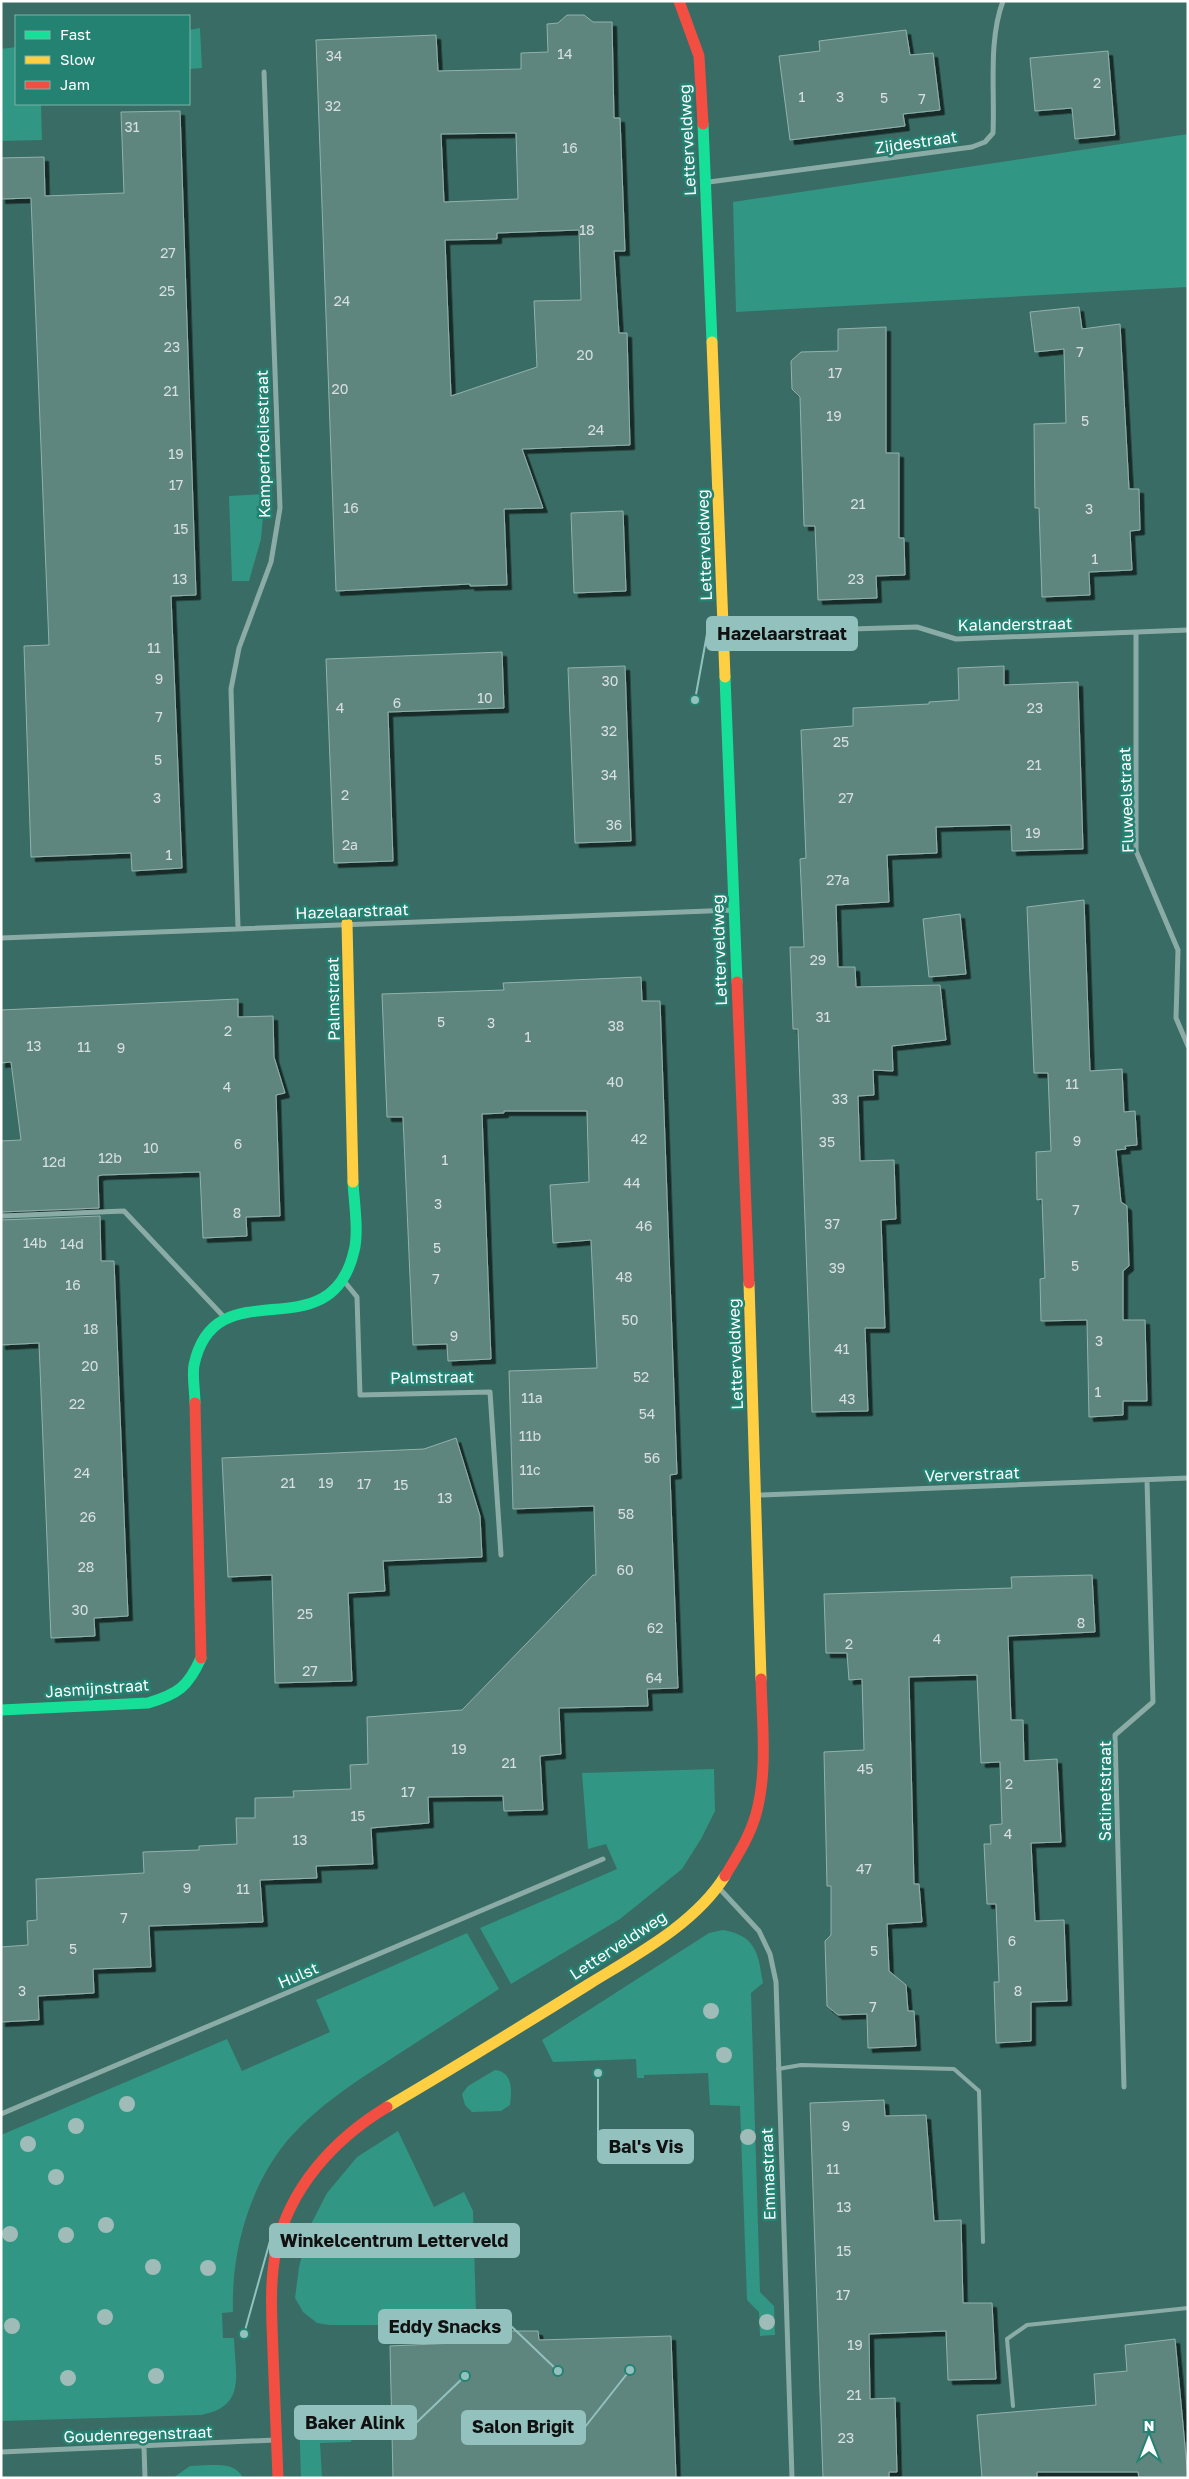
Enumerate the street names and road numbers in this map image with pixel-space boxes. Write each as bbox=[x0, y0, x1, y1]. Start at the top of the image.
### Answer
street label: Letterveldweg bbox=[674, 84, 700, 196]
street label: Zijdestraat bbox=[874, 126, 958, 158]
street label: Kamperfoeliestraat bbox=[252, 370, 274, 518]
street label: Letterveldweg bbox=[692, 489, 716, 601]
street label: Kalanderstraat bbox=[958, 613, 1072, 635]
street label: Fluweelstraat bbox=[1114, 747, 1138, 853]
street label: Letterveldweg bbox=[707, 894, 731, 1006]
street label: Hazelaarstraat bbox=[295, 899, 409, 923]
street label: Palmstraat bbox=[322, 957, 344, 1041]
street label: Letterveldweg bbox=[723, 1298, 747, 1410]
street label: Palmstraat bbox=[390, 1366, 474, 1388]
street label: Ververstraat bbox=[924, 1462, 1020, 1486]
street label: Jasmijnstraat bbox=[44, 1674, 150, 1702]
street label: Satinetstraat bbox=[1095, 1741, 1115, 1841]
street label: Letterveldweg bbox=[566, 1906, 670, 1984]
street label: Hulst bbox=[275, 1958, 321, 1992]
street label: Emmastraat bbox=[756, 2127, 780, 2221]
street label: Goudenregenstraat bbox=[63, 2421, 213, 2447]

